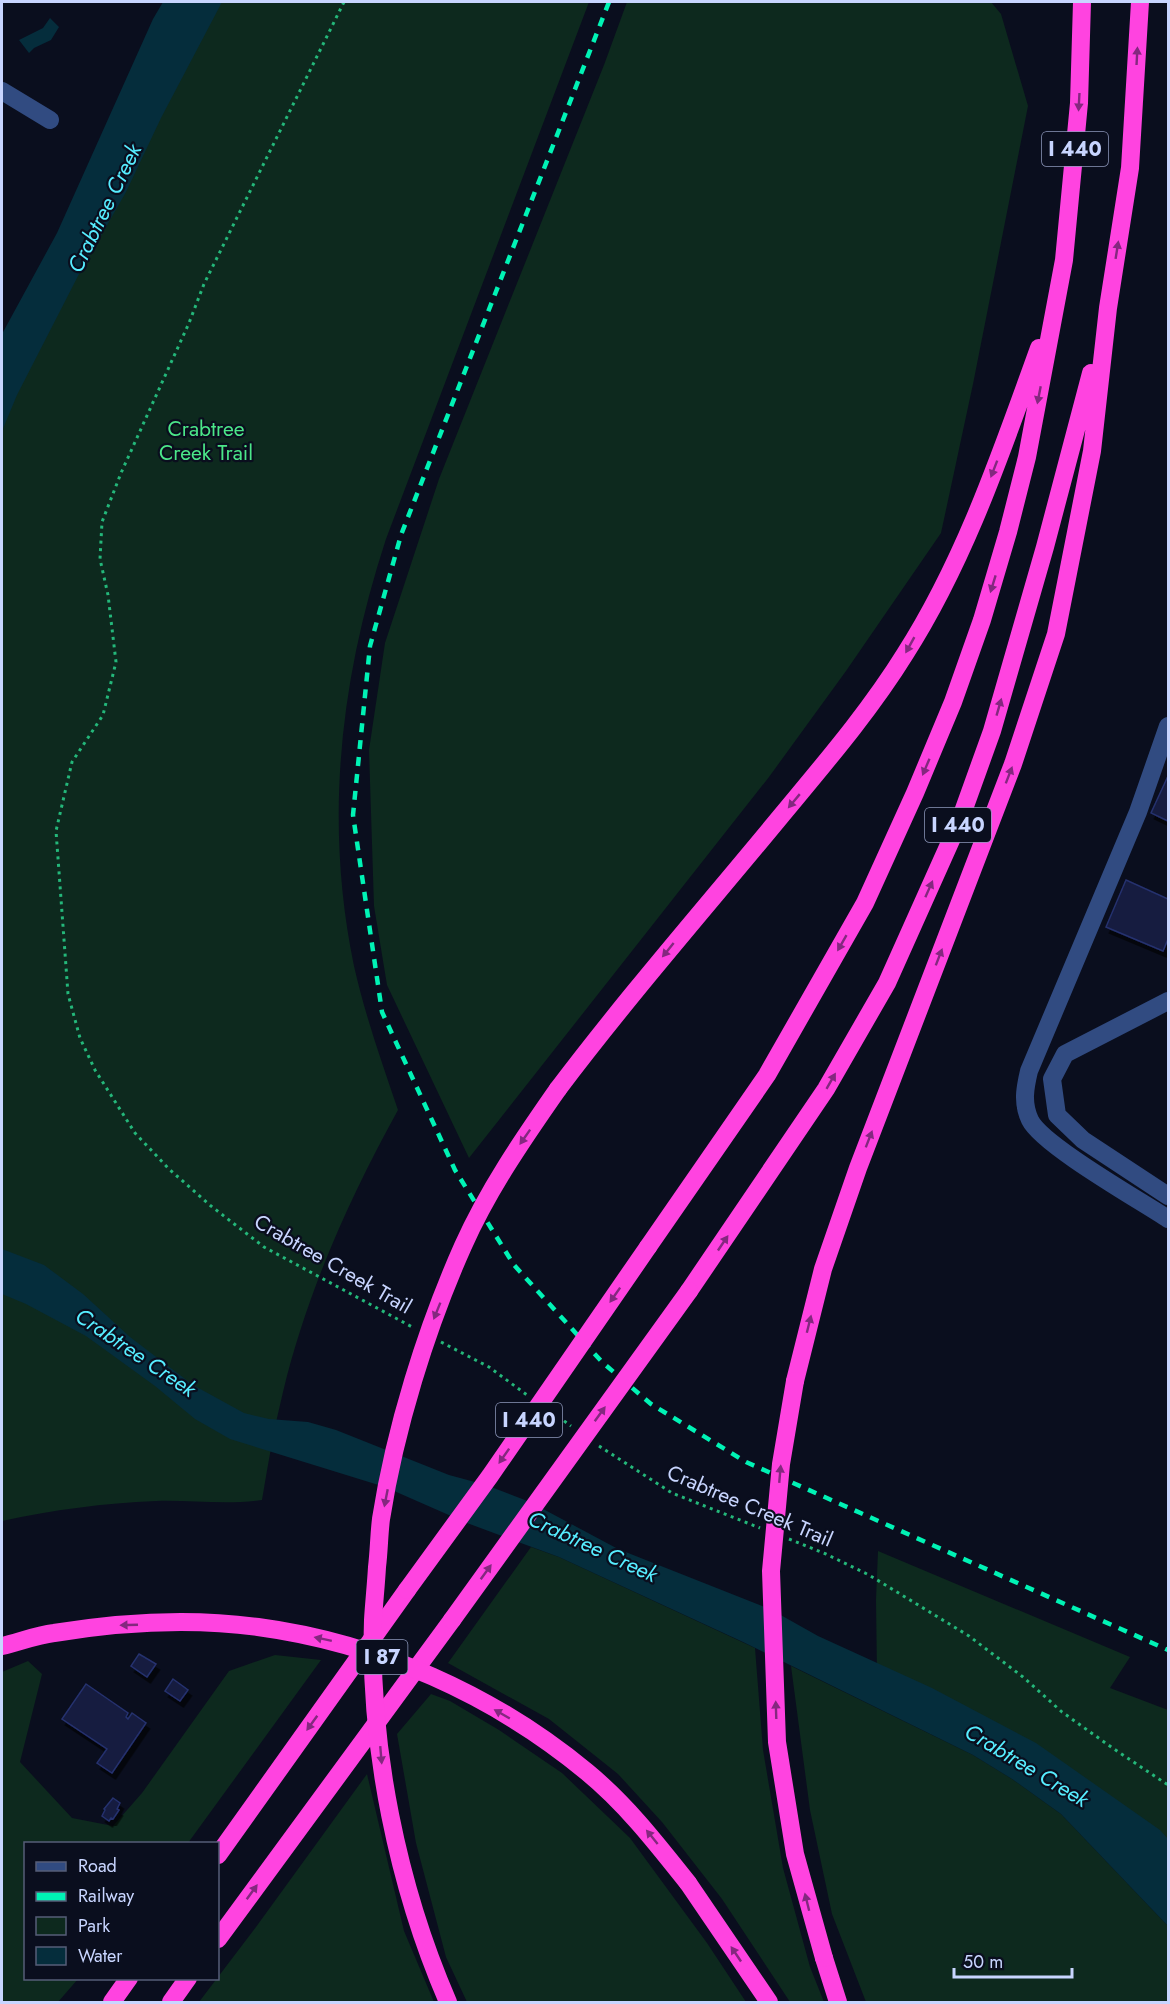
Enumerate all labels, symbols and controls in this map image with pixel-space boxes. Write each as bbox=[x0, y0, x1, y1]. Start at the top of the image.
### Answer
one-way arrow bbox=[1132, 47, 1141, 66]
one-way arrow bbox=[1074, 92, 1083, 111]
road number: I 440 bbox=[1042, 132, 1108, 166]
water label: Crabtree Creek bbox=[59, 137, 150, 278]
one-way arrow bbox=[1113, 240, 1122, 259]
one-way arrow bbox=[1034, 385, 1043, 404]
park label: Crabtree Creek Trail bbox=[159, 414, 253, 468]
one-way arrow bbox=[989, 460, 999, 478]
one-way arrow bbox=[988, 575, 997, 593]
one-way arrow bbox=[905, 637, 915, 654]
one-way arrow bbox=[995, 698, 1004, 716]
one-way arrow bbox=[921, 758, 930, 776]
one-way arrow bbox=[1005, 766, 1014, 784]
one-way arrow bbox=[787, 793, 800, 809]
road number: I 440 bbox=[925, 808, 991, 842]
one-way arrow bbox=[925, 880, 935, 898]
one-way arrow bbox=[837, 935, 847, 952]
one-way arrow bbox=[662, 942, 675, 958]
one-way arrow bbox=[935, 948, 944, 966]
one-way arrow bbox=[826, 1072, 836, 1089]
one-way arrow bbox=[519, 1129, 531, 1145]
one-way arrow bbox=[865, 1130, 875, 1148]
street label: Crabtree Creek Trail bbox=[249, 1207, 417, 1321]
one-way arrow bbox=[717, 1235, 728, 1251]
one-way arrow bbox=[609, 1287, 621, 1303]
water label: Crabtree Creek bbox=[69, 1300, 204, 1405]
one-way arrow bbox=[432, 1302, 442, 1320]
one-way arrow bbox=[805, 1315, 815, 1334]
road number: I 440 bbox=[496, 1403, 562, 1437]
one-way arrow bbox=[594, 1407, 606, 1422]
one-way arrow bbox=[499, 1448, 510, 1464]
street label: Crabtree Creek Trail bbox=[662, 1457, 838, 1555]
one-way arrow bbox=[775, 1464, 785, 1483]
one-way arrow bbox=[381, 1489, 390, 1508]
water label: Crabtree Creek bbox=[523, 1502, 665, 1591]
one-way arrow bbox=[480, 1565, 492, 1581]
one-way arrow bbox=[120, 1620, 139, 1629]
one-way arrow bbox=[313, 1634, 332, 1643]
road number: I 87 bbox=[356, 1640, 407, 1674]
one-way arrow bbox=[771, 1701, 781, 1720]
one-way arrow bbox=[494, 1708, 510, 1719]
one-way arrow bbox=[306, 1714, 318, 1730]
water label: Crabtree Creek bbox=[959, 1715, 1097, 1816]
one-way arrow bbox=[376, 1746, 386, 1765]
one-way arrow bbox=[645, 1829, 658, 1845]
legend bbox=[24, 1842, 219, 1980]
text: Road bbox=[78, 1853, 117, 1879]
text: Railway bbox=[78, 1883, 134, 1909]
one-way arrow bbox=[246, 1884, 258, 1900]
one-way arrow bbox=[802, 1893, 812, 1911]
text: Park bbox=[78, 1913, 110, 1939]
scale bar bbox=[954, 1941, 1072, 1979]
text: Water bbox=[78, 1943, 123, 1969]
one-way arrow bbox=[731, 1946, 742, 1962]
text: 50 m bbox=[963, 1949, 1003, 1975]

